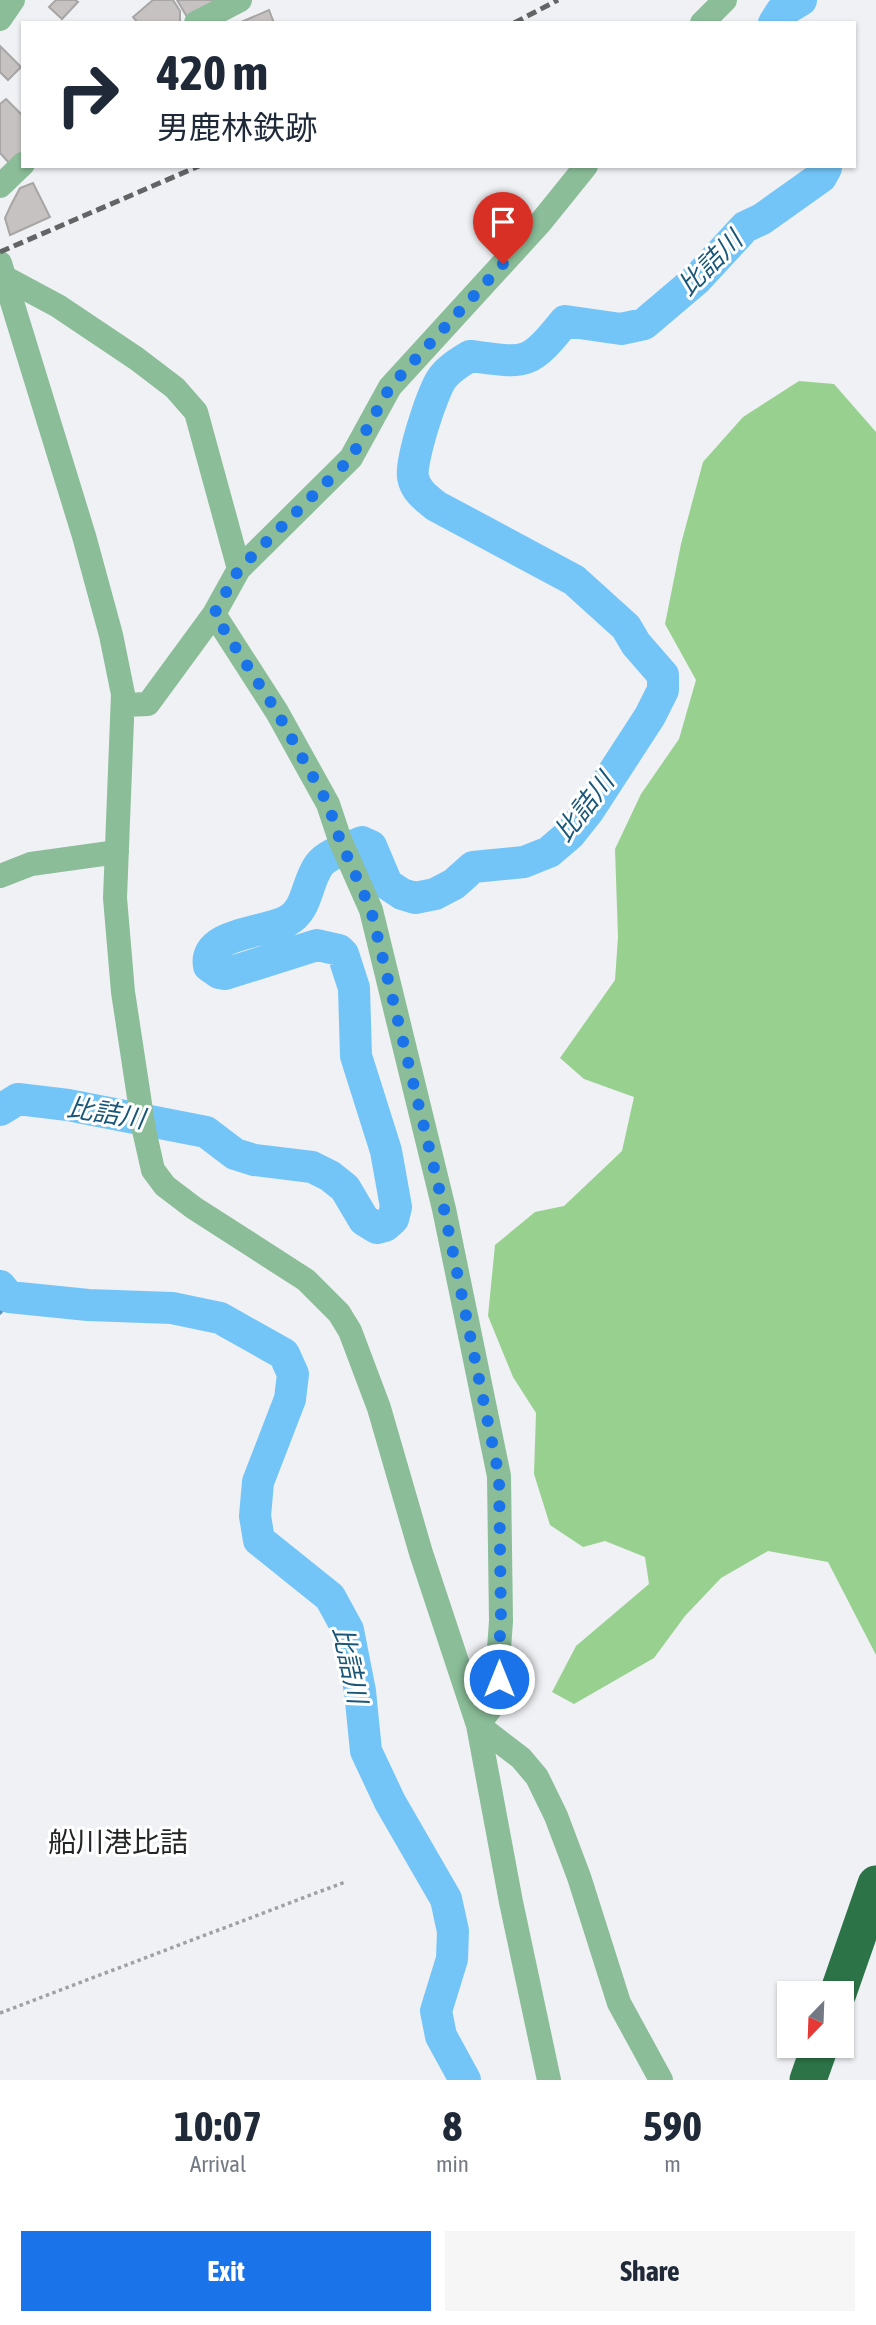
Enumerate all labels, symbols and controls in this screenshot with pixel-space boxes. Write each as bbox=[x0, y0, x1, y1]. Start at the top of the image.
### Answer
text: 420 m bbox=[157, 44, 268, 100]
icon: right bbox=[42, 49, 133, 140]
text: 男鹿林鉄跡 bbox=[157, 109, 317, 146]
pin bbox=[473, 192, 533, 264]
icon: arrive bbox=[484, 203, 522, 241]
water label: 比詰川 bbox=[672, 223, 750, 301]
water label: 比詰川 bbox=[548, 765, 622, 847]
water label: 比詰川 bbox=[65, 1092, 150, 1134]
water label: 比詰川 bbox=[327, 1624, 373, 1709]
position arrow bbox=[462, 1642, 536, 1716]
district label: 船川港比詰 bbox=[48, 1826, 188, 1858]
north arrow bbox=[777, 1981, 854, 2058]
map controls bbox=[777, 1981, 854, 2058]
text: 10:07 bbox=[174, 2102, 262, 2150]
text: 8 bbox=[443, 2102, 462, 2150]
text: 590 bbox=[643, 2102, 702, 2150]
text: Arrival bbox=[190, 2151, 246, 2177]
text: min bbox=[436, 2151, 469, 2177]
text: m bbox=[664, 2151, 681, 2177]
button: Exit bbox=[21, 2231, 431, 2311]
button: Share bbox=[445, 2231, 855, 2311]

